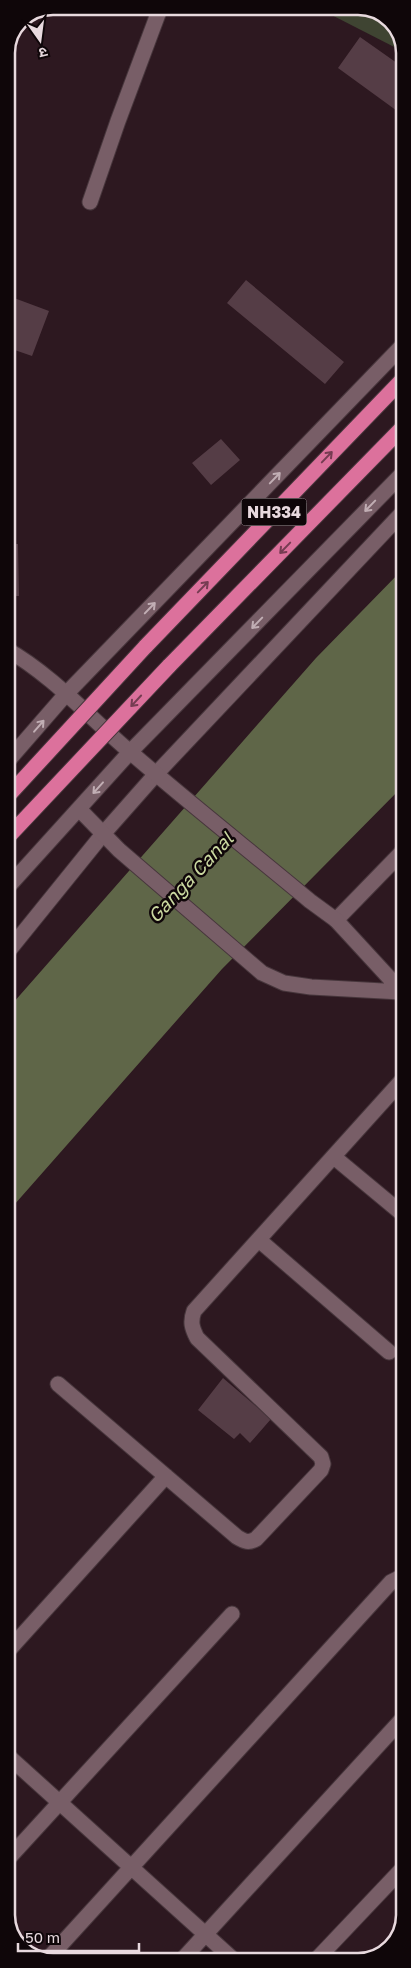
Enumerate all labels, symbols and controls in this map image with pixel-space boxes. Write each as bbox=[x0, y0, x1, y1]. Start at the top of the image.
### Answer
north arrow bbox=[15, 15, 65, 65]
text: उ bbox=[36, 44, 49, 63]
one-way arrow bbox=[321, 450, 333, 463]
one-way arrow bbox=[269, 472, 281, 485]
road number: NH334 bbox=[242, 498, 306, 526]
one-way arrow bbox=[364, 500, 376, 513]
one-way arrow bbox=[279, 542, 291, 554]
one-way arrow bbox=[197, 580, 209, 593]
one-way arrow bbox=[144, 601, 156, 614]
one-way arrow bbox=[251, 616, 263, 629]
one-way arrow bbox=[130, 695, 142, 708]
one-way arrow bbox=[33, 720, 44, 733]
one-way arrow bbox=[92, 782, 104, 795]
water label: Ganga Canal bbox=[142, 826, 238, 927]
scale bar bbox=[18, 1920, 139, 1952]
text: 50 m bbox=[25, 1928, 60, 1946]

